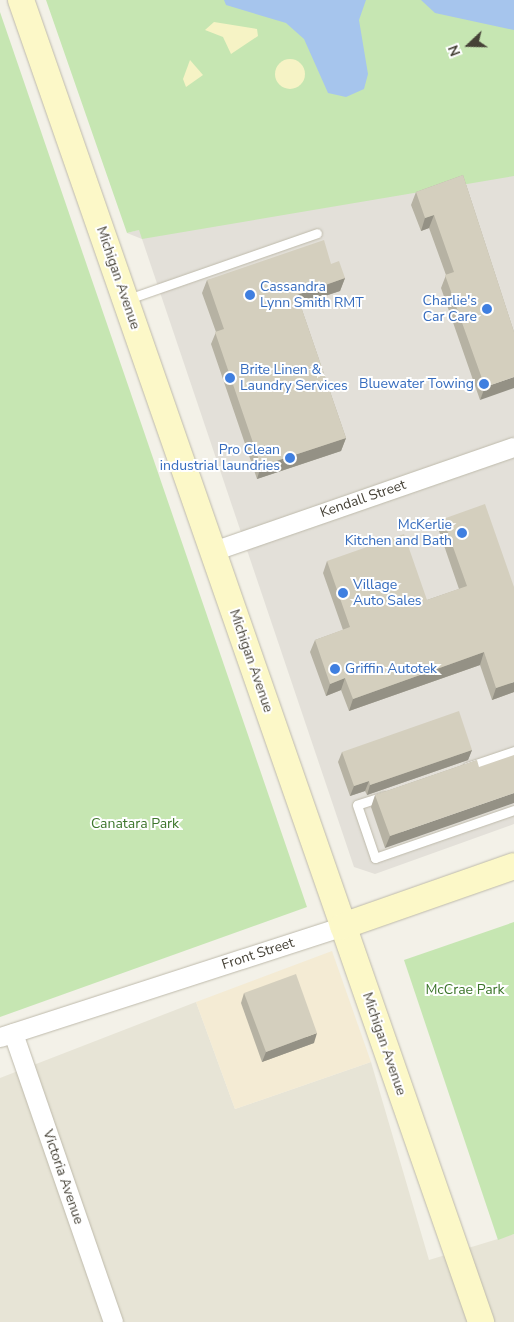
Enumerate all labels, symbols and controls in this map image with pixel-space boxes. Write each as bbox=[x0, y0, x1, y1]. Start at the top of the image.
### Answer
north arrow bbox=[444, 20, 494, 70]
text: N bbox=[444, 42, 465, 59]
street label: Michigan Avenue bbox=[93, 224, 143, 332]
place label: Cassandra Lynn Smith RMT bbox=[260, 279, 364, 312]
marker: Cassandra Lynn Smith RMT bbox=[244, 289, 256, 301]
place label: Charlie's Car Care bbox=[423, 293, 477, 326]
marker: Charlie's Car Care bbox=[481, 303, 493, 315]
place label: Brite Linen & Laundry Services bbox=[240, 362, 348, 394]
marker: Brite Linen & Laundry Services bbox=[224, 372, 236, 384]
place label: Bluewater Towing bbox=[359, 376, 474, 392]
marker: Bluewater Towing bbox=[478, 378, 490, 390]
place label: Pro Clean industrial laundries bbox=[160, 442, 280, 474]
marker: Pro Clean industrial laundries bbox=[284, 452, 296, 464]
street label: Kendall Street bbox=[318, 476, 408, 522]
place label: McKerlie Kitchen and Bath bbox=[345, 517, 452, 550]
marker: McKerlie Kitchen and Bath bbox=[456, 527, 468, 539]
place label: Village Auto Sales bbox=[353, 577, 422, 610]
marker: Village Auto Sales bbox=[337, 587, 349, 599]
street label: Michigan Avenue bbox=[226, 607, 276, 715]
place label: Griffin Autotek bbox=[345, 661, 437, 677]
marker: Griffin Autotek bbox=[329, 663, 341, 675]
park label: Canatara Park bbox=[91, 816, 179, 832]
street label: Front Street bbox=[220, 934, 296, 974]
park label: McCrae Park bbox=[425, 982, 505, 998]
street label: Michigan Avenue bbox=[359, 990, 409, 1098]
street label: Victoria Avenue bbox=[39, 1128, 87, 1226]

